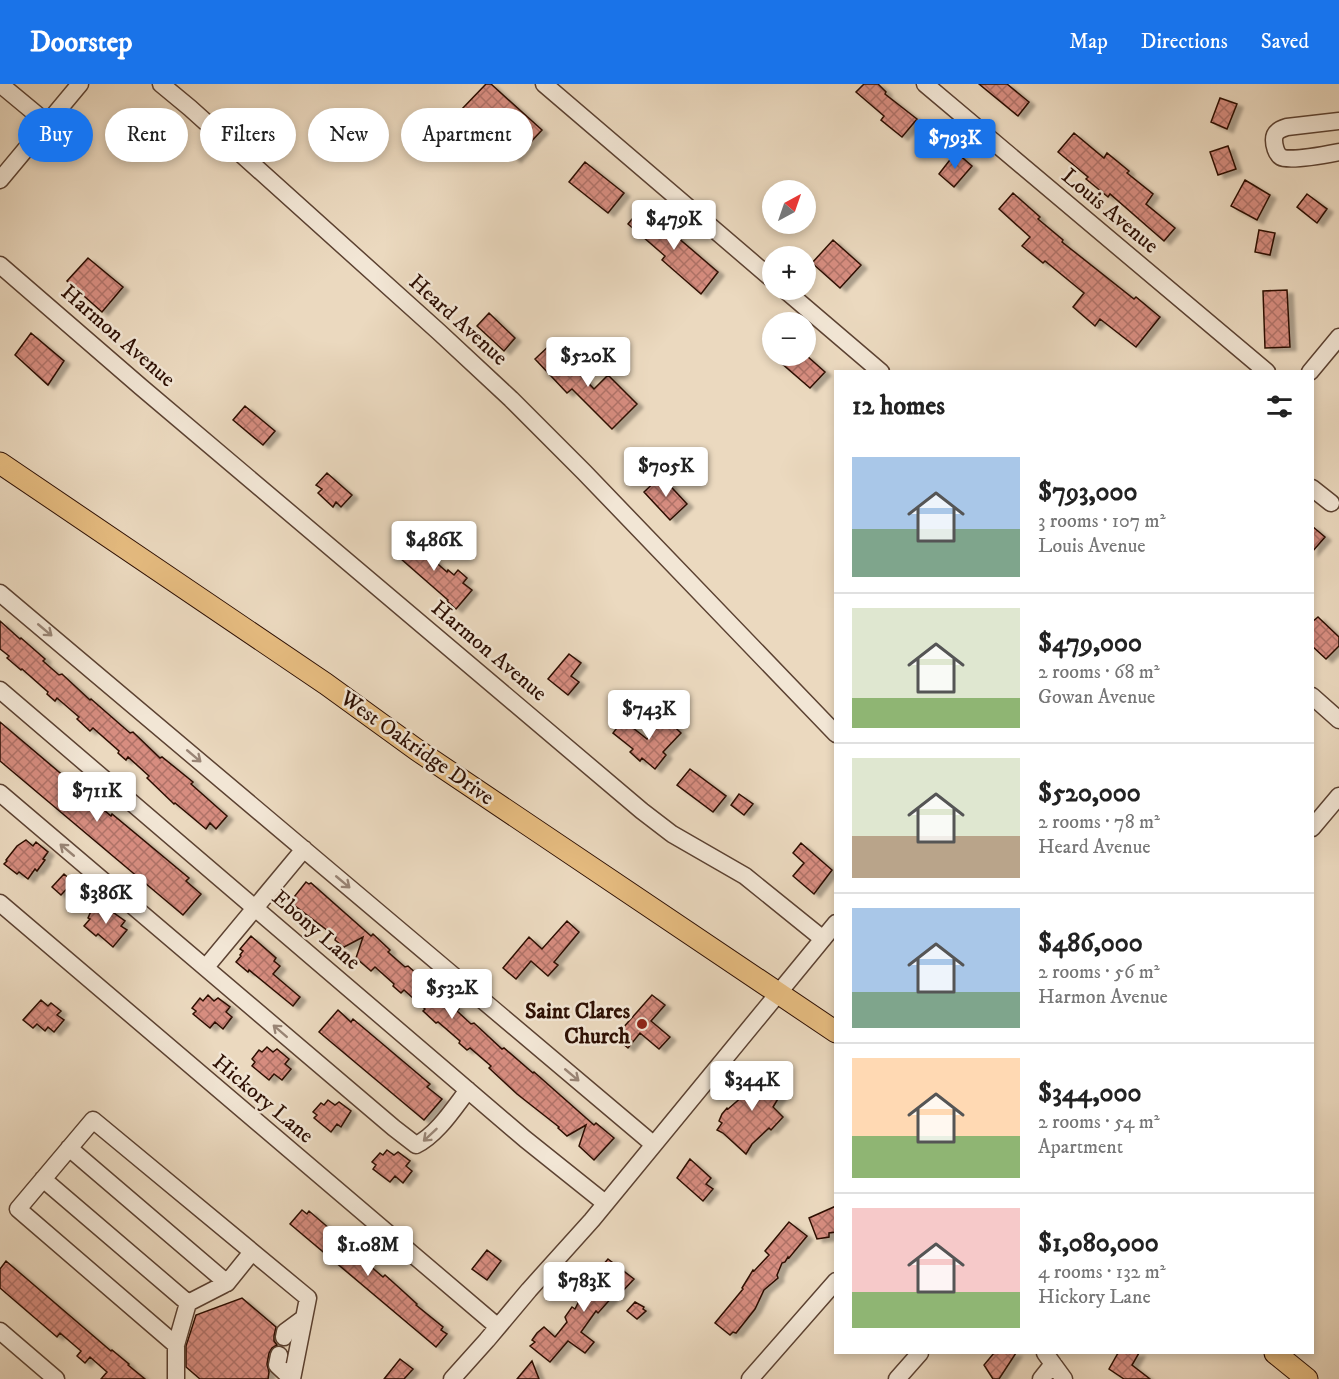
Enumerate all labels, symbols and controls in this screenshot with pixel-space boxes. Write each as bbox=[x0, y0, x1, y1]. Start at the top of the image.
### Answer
text: Doorstep bbox=[30, 25, 132, 60]
text: Map bbox=[1069, 29, 1108, 55]
text: Directions bbox=[1141, 29, 1228, 55]
text: Saved bbox=[1261, 29, 1309, 55]
chip: Buy bbox=[18, 108, 93, 162]
chip: Rent bbox=[105, 108, 188, 162]
chip: Filters bbox=[200, 108, 296, 162]
chip: New bbox=[308, 108, 389, 162]
chip: Apartment bbox=[401, 108, 533, 162]
pin: $793K bbox=[913, 119, 997, 170]
text: $793K bbox=[929, 126, 981, 151]
street label: Louis Avenue bbox=[1056, 163, 1164, 259]
north arrow bbox=[762, 180, 816, 234]
map controls bbox=[762, 180, 816, 366]
pin: $479K bbox=[632, 200, 716, 251]
text: $479K bbox=[646, 207, 702, 232]
button: + bbox=[762, 246, 816, 300]
street label: Heard Avenue bbox=[403, 269, 513, 371]
street label: Harmon Avenue bbox=[55, 279, 181, 393]
button: − bbox=[762, 312, 816, 366]
pin: $520K bbox=[546, 337, 630, 388]
text: $520K bbox=[560, 344, 616, 369]
text: 12 homes bbox=[852, 390, 945, 423]
icon: filters bbox=[1263, 390, 1296, 423]
pin: $705K bbox=[624, 447, 708, 498]
text: $705K bbox=[638, 454, 694, 479]
text: $793,000 bbox=[1038, 476, 1138, 509]
icon: home bbox=[900, 481, 972, 553]
text: 3 rooms · 107 m² bbox=[1038, 509, 1166, 534]
pin: $486K bbox=[392, 521, 476, 572]
text: $486K bbox=[406, 528, 462, 553]
text: Louis Avenue bbox=[1038, 534, 1146, 559]
street label: Harmon Avenue bbox=[426, 595, 552, 707]
one-way arrow bbox=[37, 624, 53, 637]
text: $479,000 bbox=[1038, 627, 1142, 660]
icon: home bbox=[900, 632, 972, 704]
text: 2 rooms · 68 m² bbox=[1038, 660, 1160, 685]
street label: West Oakridge Drive bbox=[334, 684, 499, 811]
text: Gowan Avenue bbox=[1038, 685, 1155, 710]
pin: $743K bbox=[607, 690, 691, 741]
text: $743K bbox=[622, 697, 676, 722]
one-way arrow bbox=[186, 749, 201, 763]
pin: $711K bbox=[55, 772, 139, 823]
text: $520,000 bbox=[1038, 777, 1141, 810]
text: $711K bbox=[72, 779, 122, 804]
icon: home bbox=[900, 782, 972, 854]
text: 2 rooms · 78 m² bbox=[1038, 810, 1160, 835]
text: Heard Avenue bbox=[1038, 835, 1151, 860]
one-way arrow bbox=[60, 843, 75, 857]
pin: $386K bbox=[64, 874, 148, 925]
one-way arrow bbox=[335, 875, 350, 889]
text: $386K bbox=[80, 881, 132, 906]
street label: Ebony Lane bbox=[266, 884, 366, 976]
text: $486,000 bbox=[1038, 927, 1143, 960]
icon: home bbox=[900, 932, 972, 1004]
text: 2 rooms · 56 m² bbox=[1038, 960, 1160, 985]
pin: $532K bbox=[410, 969, 494, 1020]
text: $532K bbox=[426, 976, 478, 1001]
text: Harmon Avenue bbox=[1038, 985, 1168, 1010]
place label: Saint Clares Church bbox=[525, 998, 631, 1050]
marker: Saint Clares Church bbox=[635, 1017, 649, 1031]
one-way arrow bbox=[272, 1024, 288, 1037]
street label: Hickory Lane bbox=[207, 1049, 319, 1149]
pin: $344K bbox=[710, 1061, 794, 1112]
one-way arrow bbox=[564, 1068, 579, 1082]
text: $344K bbox=[724, 1068, 780, 1093]
text: $344,000 bbox=[1038, 1077, 1141, 1110]
icon: home bbox=[900, 1082, 972, 1154]
text: 2 rooms · 54 m² bbox=[1038, 1110, 1160, 1135]
one-way arrow bbox=[423, 1128, 438, 1142]
text: Apartment bbox=[1038, 1135, 1123, 1160]
pin: $1.08M bbox=[319, 1226, 417, 1277]
text: $1,080,000 bbox=[1038, 1227, 1159, 1260]
icon: home bbox=[900, 1232, 972, 1304]
text: $1.08M bbox=[337, 1233, 399, 1258]
text: 4 rooms · 132 m² bbox=[1038, 1260, 1166, 1285]
pin: $783K bbox=[542, 1262, 626, 1313]
text: $783K bbox=[558, 1269, 610, 1294]
text: Hickory Lane bbox=[1038, 1285, 1151, 1310]

